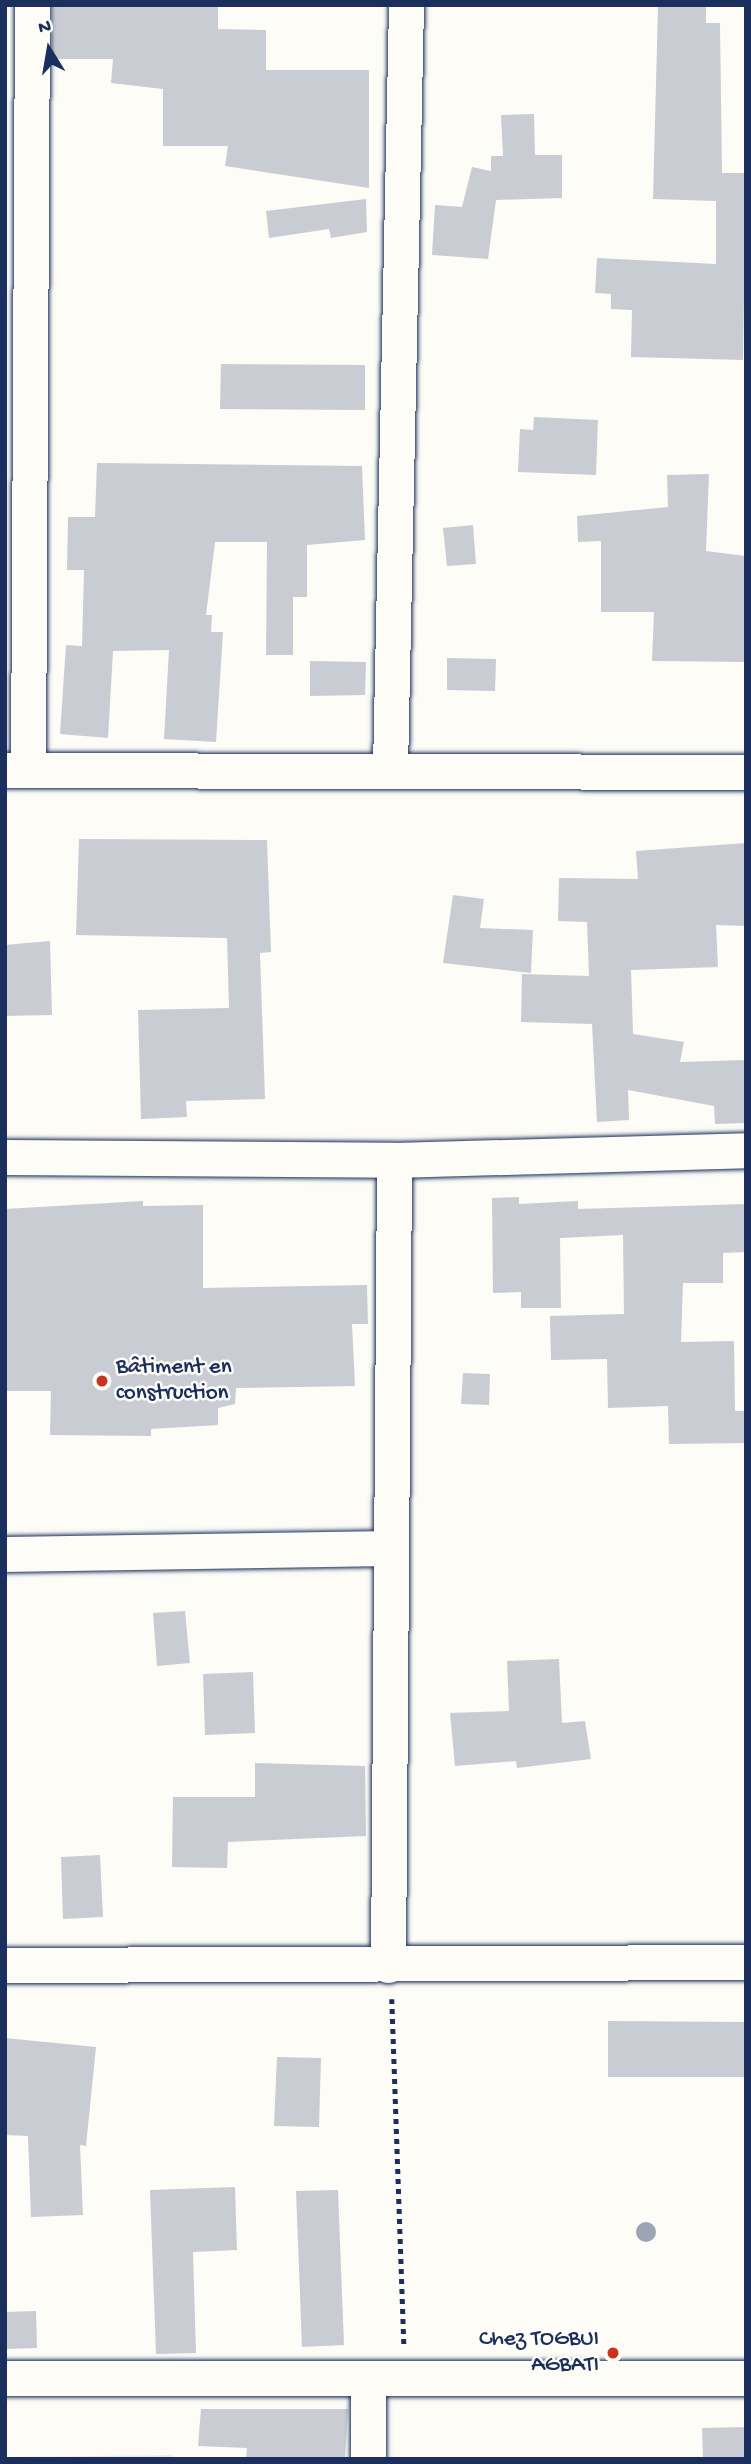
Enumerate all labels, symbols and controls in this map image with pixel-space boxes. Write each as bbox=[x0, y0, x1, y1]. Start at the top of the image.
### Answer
north arrow bbox=[14, 14, 84, 84]
text: N bbox=[37, 15, 53, 40]
place label: Bâtiment en construction bbox=[116, 1354, 232, 1408]
marker: Bâtiment en construction bbox=[94, 1373, 110, 1389]
place label: Chez TOGBUI AGBATI bbox=[479, 2326, 599, 2380]
marker: Chez TOGBUI AGBATI bbox=[605, 2345, 621, 2361]

